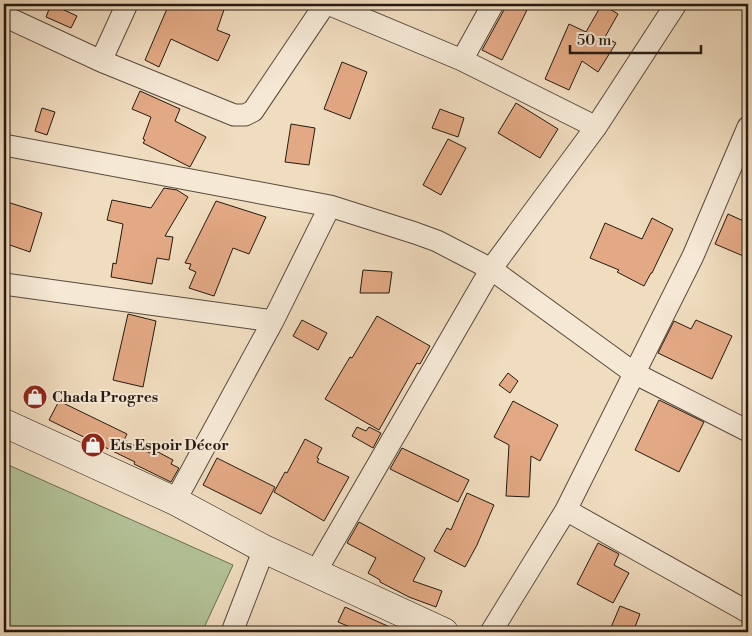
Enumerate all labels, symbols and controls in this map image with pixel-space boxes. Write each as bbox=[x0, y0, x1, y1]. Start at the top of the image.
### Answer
scale bar bbox=[570, 22, 701, 54]
text: 50 m bbox=[577, 31, 611, 50]
shop icon: Chada Progres bbox=[22, 384, 48, 410]
place label: Chada Progres bbox=[52, 388, 158, 407]
shop icon: Ets Espoir Décor bbox=[80, 432, 106, 458]
place label: Ets Espoir Décor bbox=[110, 436, 229, 455]

